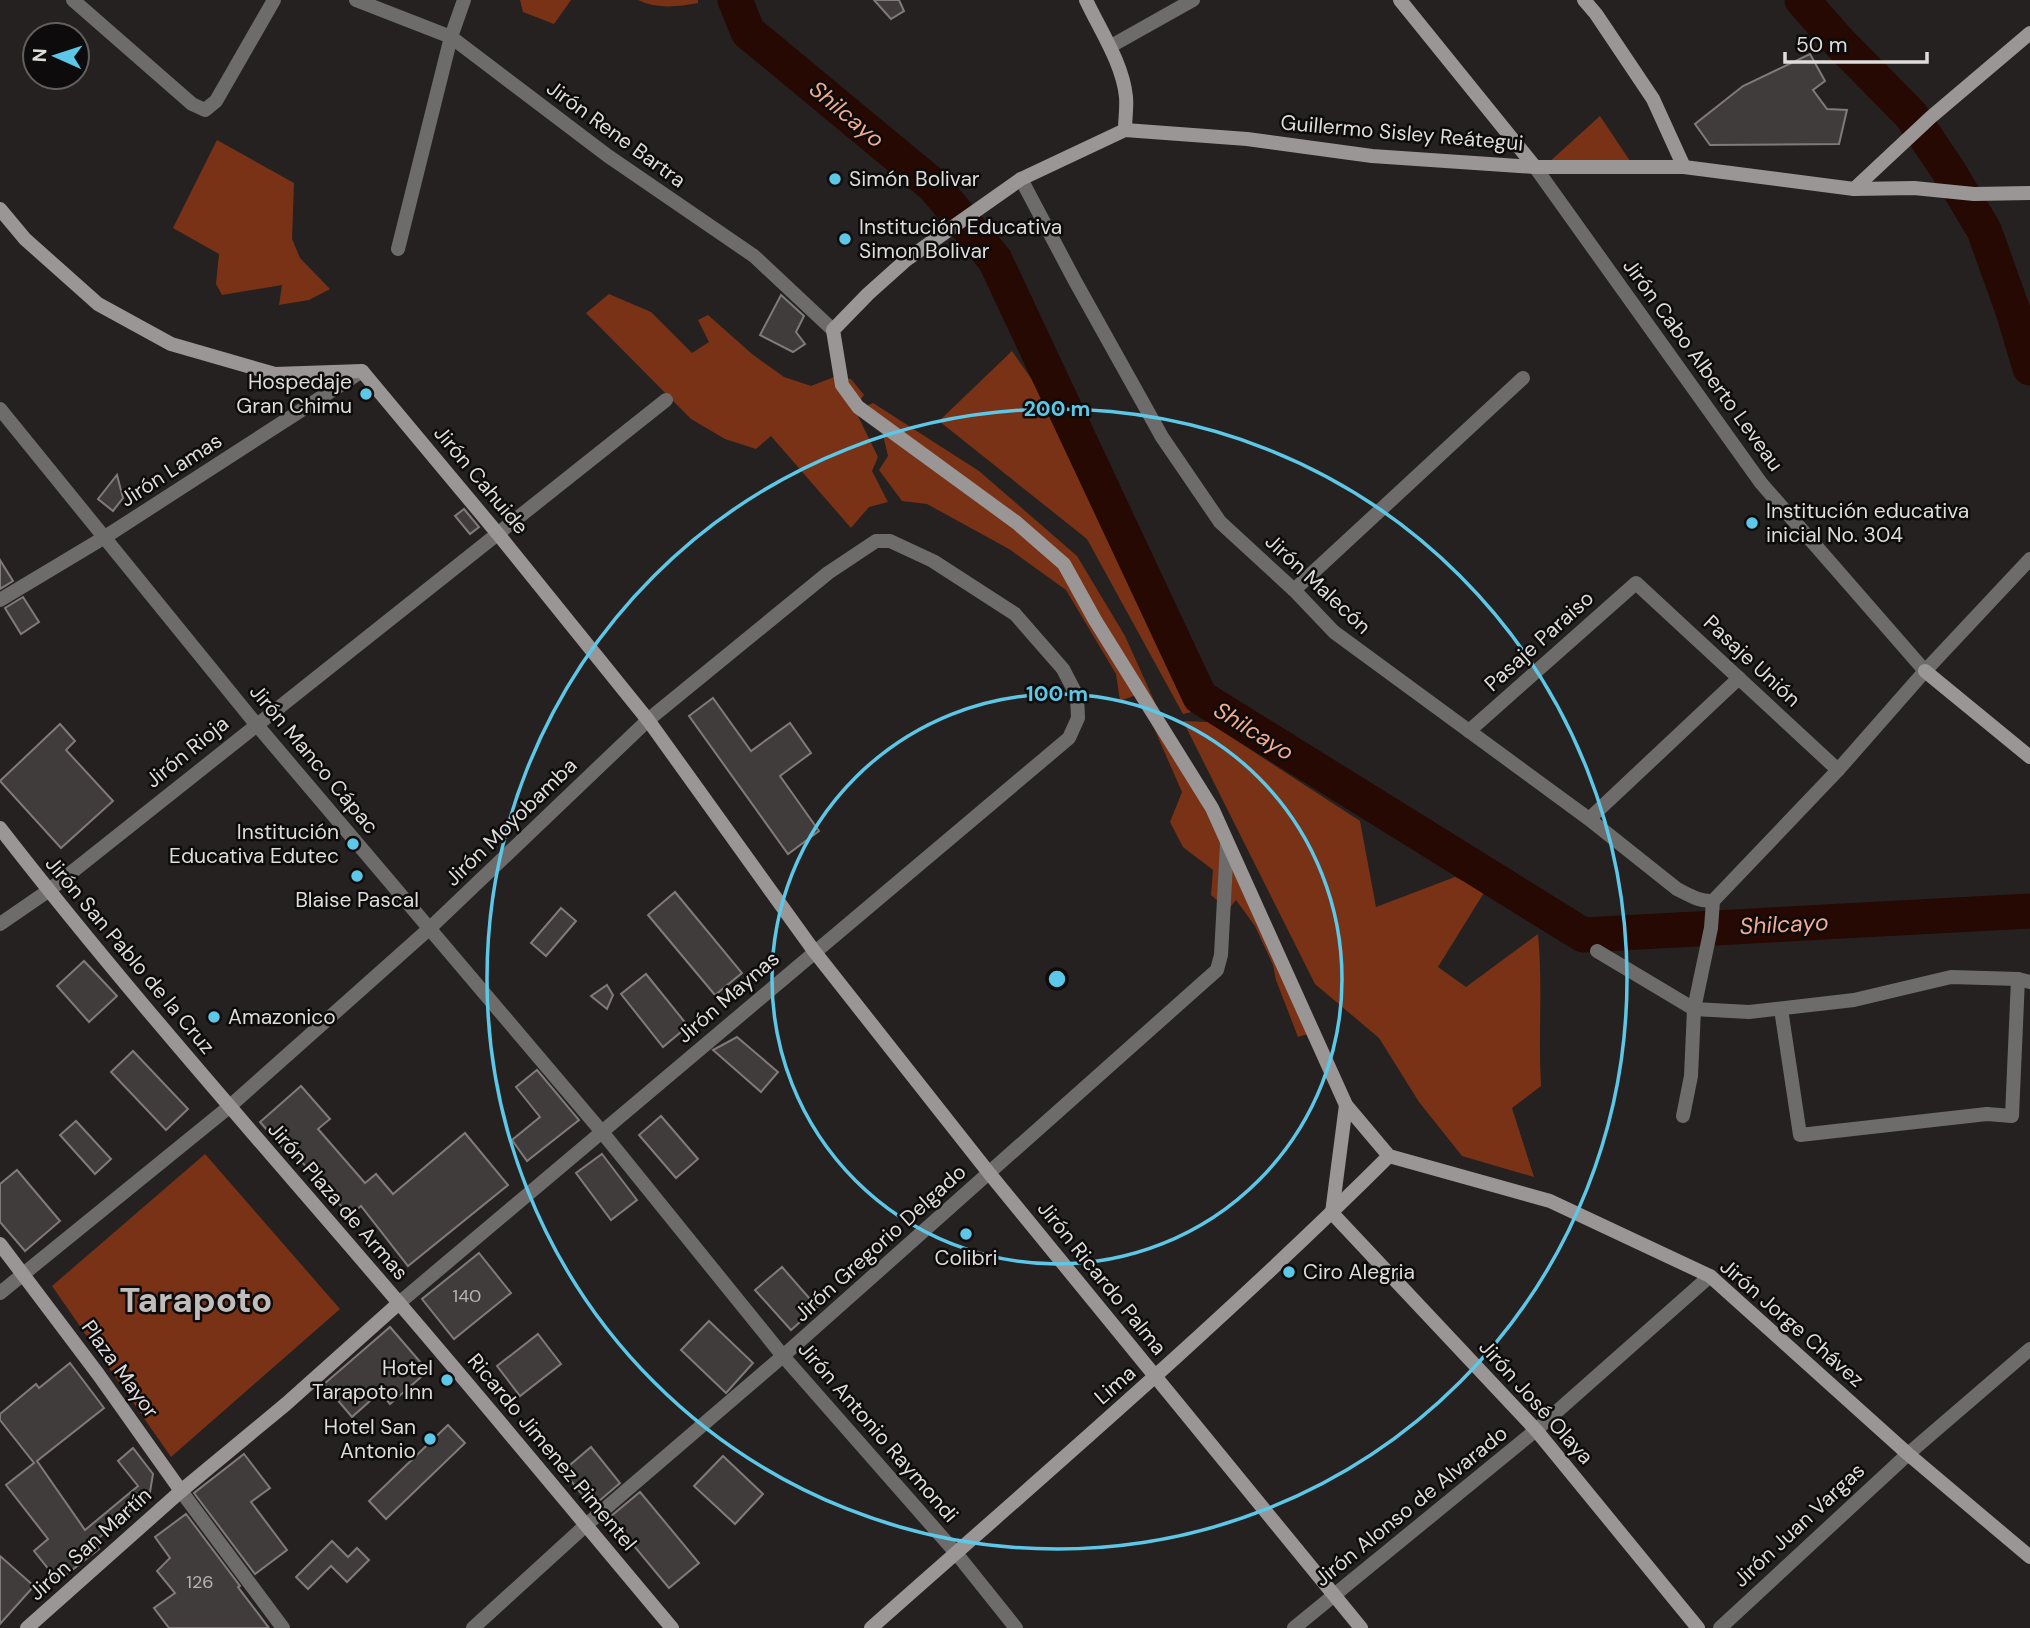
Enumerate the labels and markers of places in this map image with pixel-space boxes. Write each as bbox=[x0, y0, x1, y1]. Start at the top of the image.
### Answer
place label: Simón Bolivar bbox=[849, 165, 980, 193]
marker: Simón Bolivar bbox=[827, 171, 843, 187]
place label: Institución Educativa Simon Bolivar bbox=[859, 213, 1062, 265]
marker: Institución Educativa Simon Bolivar bbox=[837, 231, 853, 247]
place label: Hospedaje Gran Chimu bbox=[236, 368, 352, 420]
marker: Hospedaje Gran Chimu bbox=[358, 386, 374, 402]
place label: Institución educativa inicial No. 304 bbox=[1766, 497, 1969, 549]
marker: Institución educativa inicial No. 304 bbox=[1744, 515, 1760, 531]
place label: Institución Educativa Edutec bbox=[169, 818, 339, 870]
marker: Institución Educativa Edutec bbox=[345, 836, 361, 852]
marker: Blaise Pascal bbox=[349, 868, 365, 884]
place label: Blaise Pascal bbox=[295, 886, 419, 914]
centre of rings bbox=[1045, 967, 1069, 991]
place label: Amazonico bbox=[228, 1003, 336, 1031]
marker: Amazonico bbox=[206, 1009, 222, 1025]
marker: Colibri bbox=[958, 1226, 974, 1242]
place label: Colibri bbox=[934, 1244, 998, 1272]
place label: Ciro Alegria bbox=[1303, 1258, 1415, 1286]
marker: Ciro Alegria bbox=[1281, 1264, 1297, 1280]
place label: Hotel Tarapoto Inn bbox=[312, 1354, 433, 1406]
marker: Hotel Tarapoto Inn bbox=[439, 1372, 455, 1388]
place label: Hotel San Antonio bbox=[324, 1413, 416, 1465]
marker: Hotel San Antonio bbox=[422, 1431, 438, 1447]

